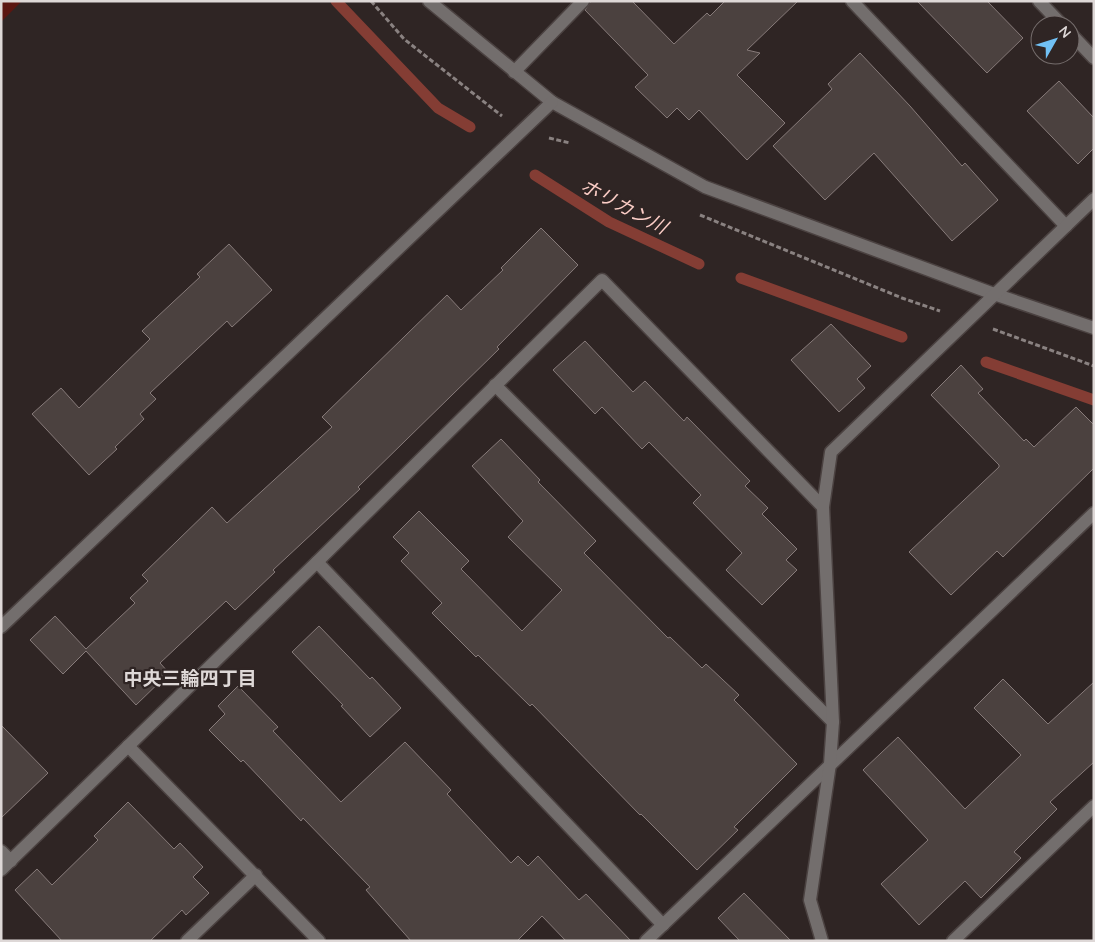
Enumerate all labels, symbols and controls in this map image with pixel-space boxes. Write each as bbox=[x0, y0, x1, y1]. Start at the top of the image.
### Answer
north arrow bbox=[1030, 15, 1080, 65]
text: N bbox=[1055, 22, 1075, 41]
water label: ホリカン川 bbox=[576, 173, 673, 240]
district label: 中央三輪四丁目 bbox=[123, 666, 257, 690]

